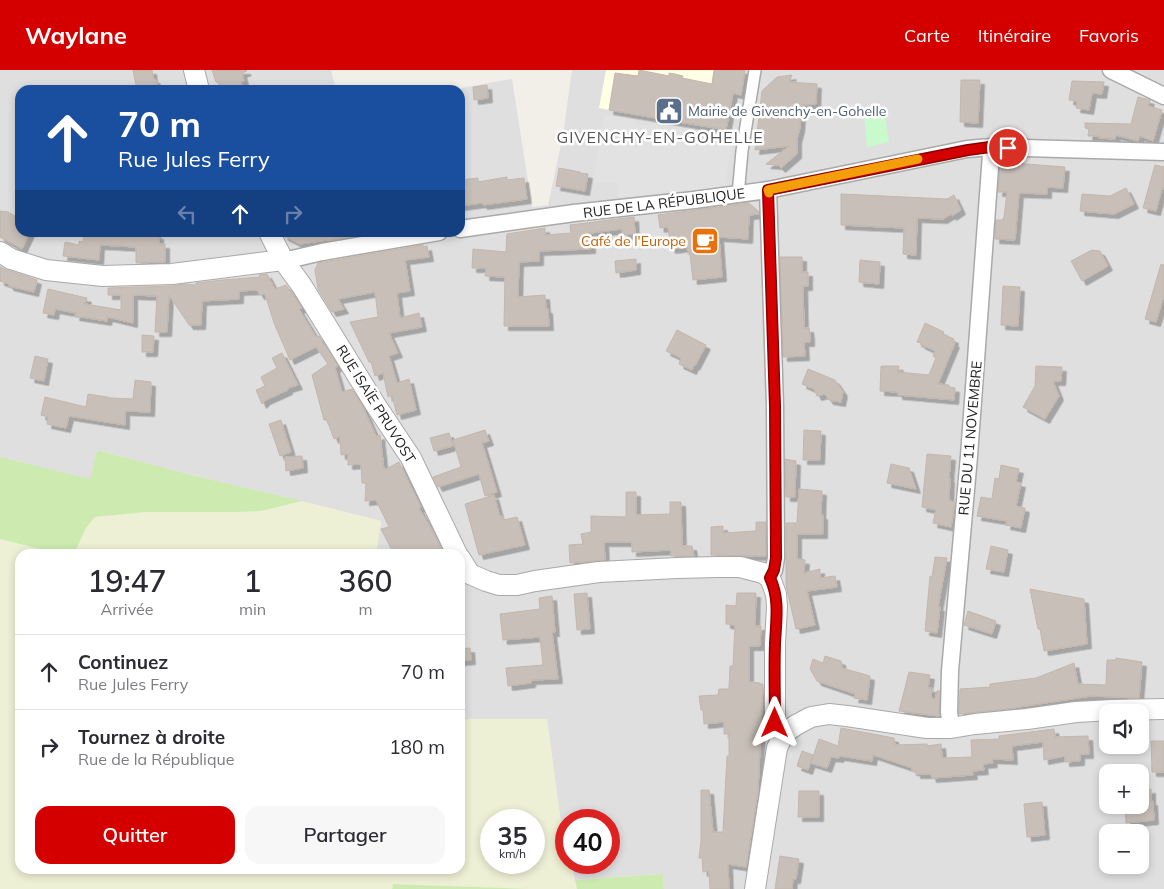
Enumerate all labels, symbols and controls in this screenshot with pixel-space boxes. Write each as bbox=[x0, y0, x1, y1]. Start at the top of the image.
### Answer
text: Waylane bbox=[25, 20, 127, 50]
text: Carte bbox=[904, 24, 950, 47]
text: Itinéraire bbox=[978, 24, 1051, 47]
text: Favoris bbox=[1079, 24, 1139, 47]
public building icon: Mairie de Givenchy-en-Gohelle bbox=[654, 96, 684, 126]
text: 70 m bbox=[118, 102, 201, 146]
place label: Mairie de Givenchy-en-Gohelle bbox=[688, 102, 886, 120]
icon: ahead bbox=[35, 105, 100, 170]
district label: GIVENCHY-EN-GOHELLE bbox=[556, 127, 764, 147]
pin bbox=[987, 127, 1029, 169]
icon: arrive bbox=[994, 134, 1022, 162]
text: Rue Jules Ferry bbox=[118, 145, 270, 173]
street label: RUE DE LA RÉPUBLIQUE bbox=[582, 184, 746, 222]
icon: left bbox=[173, 200, 201, 228]
icon: ahead bbox=[226, 200, 254, 228]
icon: right bbox=[279, 200, 307, 228]
cafe icon: Café de l'Europe bbox=[690, 226, 720, 256]
place label: Café de l'Europe bbox=[581, 232, 686, 250]
street label: RUE ISAÏE PRUVOST bbox=[332, 341, 420, 467]
street label: RUE DU 11 NOVEMBRE bbox=[954, 360, 986, 516]
text: 19:47 bbox=[87, 562, 167, 600]
text: 1 bbox=[244, 562, 262, 600]
text: 360 bbox=[339, 562, 393, 600]
text: Arrivée bbox=[100, 599, 153, 619]
text: min bbox=[239, 599, 266, 619]
text: m bbox=[359, 599, 373, 619]
text: Continuez bbox=[78, 650, 168, 674]
icon: ahead bbox=[35, 658, 63, 686]
text: 70 m bbox=[401, 660, 445, 684]
text: Rue Jules Ferry bbox=[78, 674, 188, 694]
position arrow bbox=[748, 696, 800, 748]
map controls bbox=[1099, 704, 1149, 874]
button: sound bbox=[1099, 704, 1149, 754]
text: Tournez à droite bbox=[78, 725, 225, 749]
icon: right bbox=[35, 733, 63, 761]
text: 180 m bbox=[389, 735, 445, 759]
text: Rue de la République bbox=[78, 749, 234, 769]
button: + bbox=[1099, 764, 1149, 814]
button: Quitter bbox=[35, 806, 235, 864]
button: Partager bbox=[245, 806, 445, 864]
speed limit sign: 40 bbox=[555, 809, 620, 874]
text: 35 bbox=[497, 820, 528, 851]
button: − bbox=[1099, 824, 1149, 874]
text: km/h bbox=[499, 846, 526, 861]

